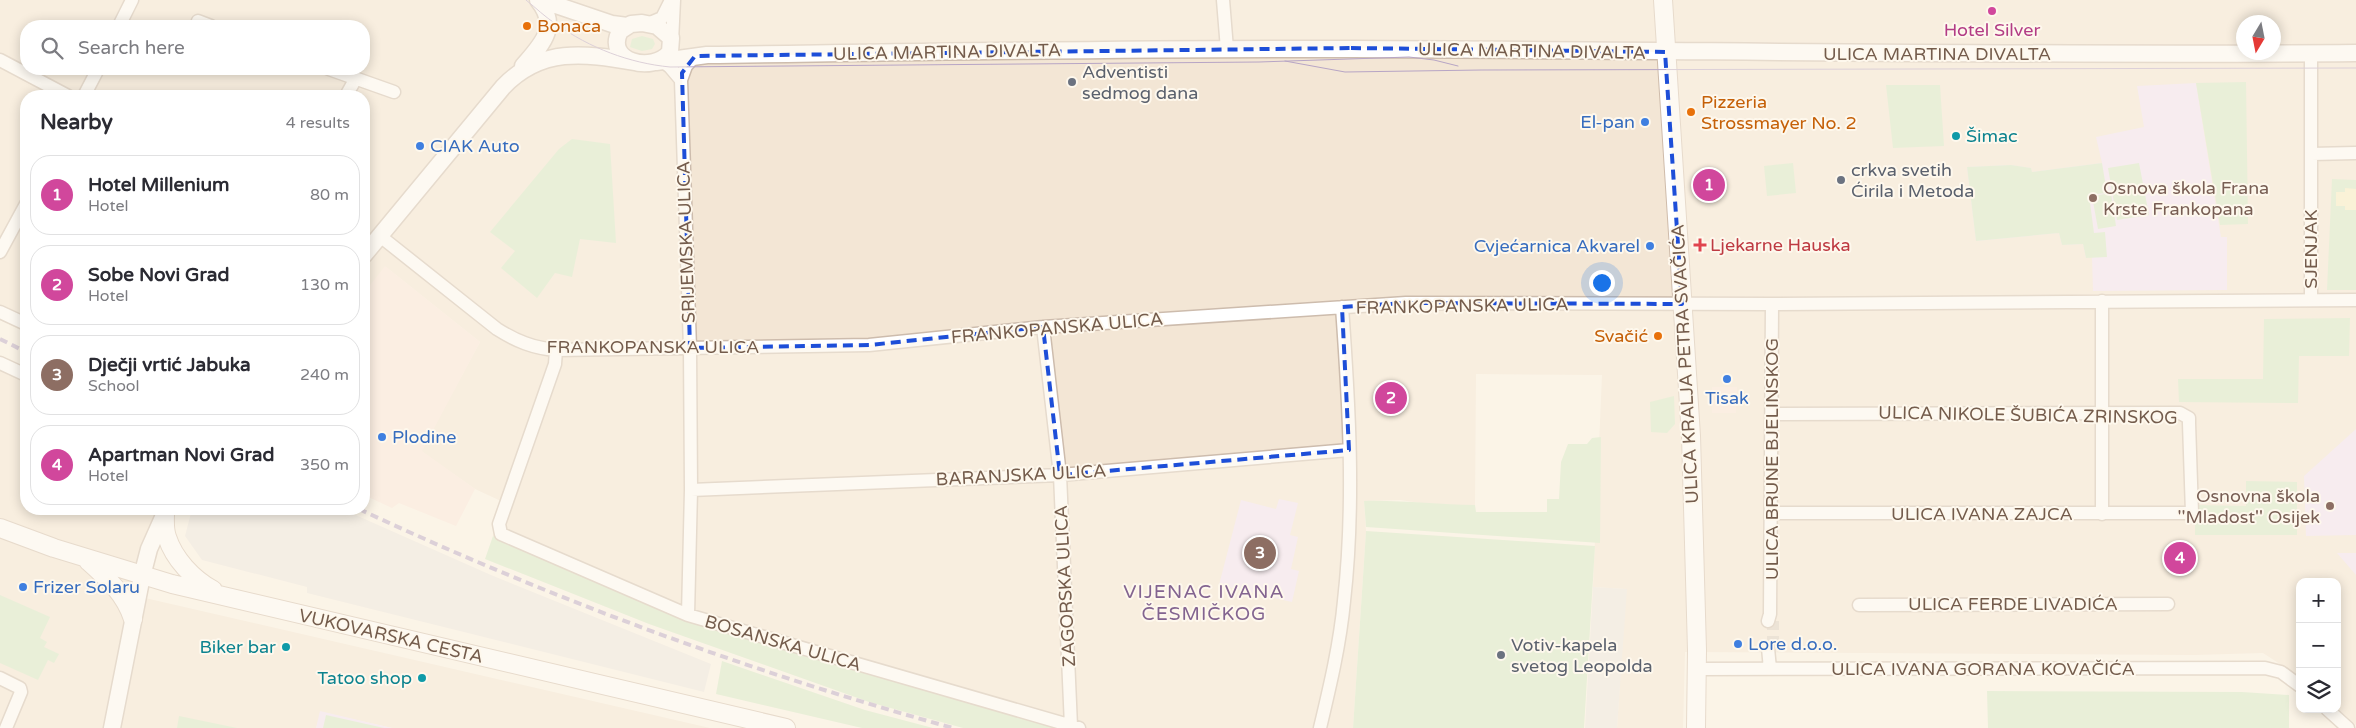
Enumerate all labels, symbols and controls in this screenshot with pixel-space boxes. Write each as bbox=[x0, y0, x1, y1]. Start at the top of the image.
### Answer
marker: Hotel Silver bbox=[1986, 5, 1998, 17]
place label: Bonaca bbox=[537, 15, 601, 37]
north arrow bbox=[2236, 15, 2281, 60]
place label: Hotel Silver bbox=[1944, 19, 2040, 41]
search box bbox=[20, 20, 370, 75]
marker: Bonaca bbox=[521, 20, 533, 32]
icon: search bbox=[38, 34, 66, 62]
text: Search here bbox=[78, 37, 185, 59]
street label: ULICA MARTINA DIVALTA bbox=[1418, 38, 1646, 64]
street label: ULICA MARTINA DIVALTA bbox=[833, 39, 1061, 65]
street label: ULICA MARTINA DIVALTA bbox=[1823, 43, 2051, 65]
place label: Adventisti sedmog dana bbox=[1082, 61, 1198, 104]
marker: Adventisti sedmog dana bbox=[1066, 76, 1078, 88]
place label: Pizzeria Strossmayer No. 2 bbox=[1701, 91, 1857, 134]
marker: Pizzeria Strossmayer No. 2 bbox=[1685, 106, 1697, 118]
text: Nearby bbox=[40, 110, 113, 135]
place label: El-pan bbox=[1580, 111, 1635, 133]
text: 4 results bbox=[286, 113, 350, 133]
marker: El-pan bbox=[1639, 116, 1651, 128]
place label: Šimac bbox=[1966, 125, 2018, 147]
marker: Šimac bbox=[1950, 130, 1962, 142]
place label: CIAK Auto bbox=[430, 135, 520, 157]
marker: CIAK Auto bbox=[414, 140, 426, 152]
place label: crkva svetih Ćirila i Metoda bbox=[1851, 159, 1974, 202]
street label: SRIJEMSKA ULICA bbox=[672, 161, 700, 323]
pin: 1 bbox=[1693, 166, 1725, 204]
text: Hotel Millenium bbox=[88, 174, 230, 196]
marker: crkva svetih Ćirila i Metoda bbox=[1835, 174, 1847, 186]
place label: Osnova škola Frana Krste Frankopana bbox=[2103, 177, 2269, 220]
text: 1 bbox=[52, 185, 62, 205]
text: 80 m bbox=[310, 185, 349, 205]
marker: Osnova škola Frana Krste Frankopana bbox=[2087, 192, 2099, 204]
text: Hotel bbox=[88, 196, 129, 216]
street label: SJENJAK bbox=[2300, 209, 2322, 289]
street label: ULICA KRALJA PETRA SVAČIĆA bbox=[1667, 224, 1703, 504]
place label: Ljekarne Hauska bbox=[1710, 234, 1851, 256]
place label: Cvjećarnica Akvarel bbox=[1474, 235, 1640, 257]
marker: Ljekarne Hauska bbox=[1694, 239, 1706, 251]
marker: Cvjećarnica Akvarel bbox=[1644, 240, 1656, 252]
text: Sobe Novi Grad bbox=[88, 264, 229, 286]
your location bbox=[1589, 270, 1615, 296]
text: 2 bbox=[52, 275, 62, 295]
text: 130 m bbox=[300, 275, 349, 295]
text: Hotel bbox=[88, 286, 129, 306]
street label: FRANKOPANSKA ULICA bbox=[1355, 293, 1569, 319]
street label: FRANKOPANSKA ULICA bbox=[950, 308, 1164, 348]
place label: Svačić bbox=[1594, 325, 1648, 347]
marker: Svačić bbox=[1652, 330, 1664, 342]
street label: FRANKOPANSKA ULICA bbox=[547, 336, 759, 358]
street label: ULICA BRUNE BJELINSKOG bbox=[1761, 338, 1783, 580]
text: Dječji vrtić Jabuka bbox=[88, 354, 251, 376]
text: 3 bbox=[52, 365, 62, 385]
text: 240 m bbox=[300, 365, 349, 385]
marker: Tisak bbox=[1721, 373, 1733, 385]
text: School bbox=[88, 376, 140, 396]
pin: 2 bbox=[1375, 379, 1407, 417]
place label: Tisak bbox=[1705, 387, 1749, 409]
street label: ULICA NIKOLE ŠUBIĆA ZRINSKOG bbox=[1878, 401, 2178, 429]
place label: Plodine bbox=[392, 426, 456, 448]
marker: Plodine bbox=[376, 431, 388, 443]
text: Apartman Novi Grad bbox=[88, 444, 274, 466]
text: 4 bbox=[52, 455, 62, 475]
text: 350 m bbox=[300, 455, 349, 475]
street label: BARANJSKA ULICA bbox=[935, 460, 1107, 490]
text: Hotel bbox=[88, 466, 129, 486]
place label: Osnovna škola ''Mladost'' Osijek bbox=[2178, 485, 2320, 528]
marker: Osnovna škola ''Mladost'' Osijek bbox=[2324, 500, 2336, 512]
street label: ULICA IVANA ZAJCA bbox=[1891, 503, 2073, 525]
street label: ZAGORSKA ULICA bbox=[1050, 505, 1080, 667]
pin: 3 bbox=[1244, 534, 1276, 572]
pin: 4 bbox=[2164, 539, 2196, 577]
place label: Frizer Solaru bbox=[33, 576, 140, 598]
map controls bbox=[2296, 578, 2341, 713]
button: + bbox=[2296, 578, 2341, 623]
marker: Frizer Solaru bbox=[17, 581, 29, 593]
district label: VIJENAC IVANA ČESMIČKOG bbox=[1123, 581, 1285, 625]
street label: ULICA FERDE LIVADIĆA bbox=[1908, 593, 2118, 615]
street label: VUKOVARSKA CESTA bbox=[297, 604, 485, 668]
street label: BOSANSKA ULICA bbox=[702, 610, 864, 676]
button: − bbox=[2296, 623, 2341, 668]
place label: Lore d.o.o. bbox=[1748, 633, 1837, 655]
place label: Votiv-kapela svetog Leopolda bbox=[1511, 634, 1653, 677]
place label: Biker bar bbox=[199, 636, 276, 658]
marker: Lore d.o.o. bbox=[1732, 638, 1744, 650]
marker: Biker bar bbox=[280, 641, 292, 653]
marker: Votiv-kapela svetog Leopolda bbox=[1495, 649, 1507, 661]
street label: ULICA IVANA GORANA KOVAČIĆA bbox=[1831, 658, 2135, 680]
place label: Tatoo shop bbox=[317, 667, 412, 689]
button: layers bbox=[2296, 668, 2341, 713]
marker: Tatoo shop bbox=[416, 672, 428, 684]

